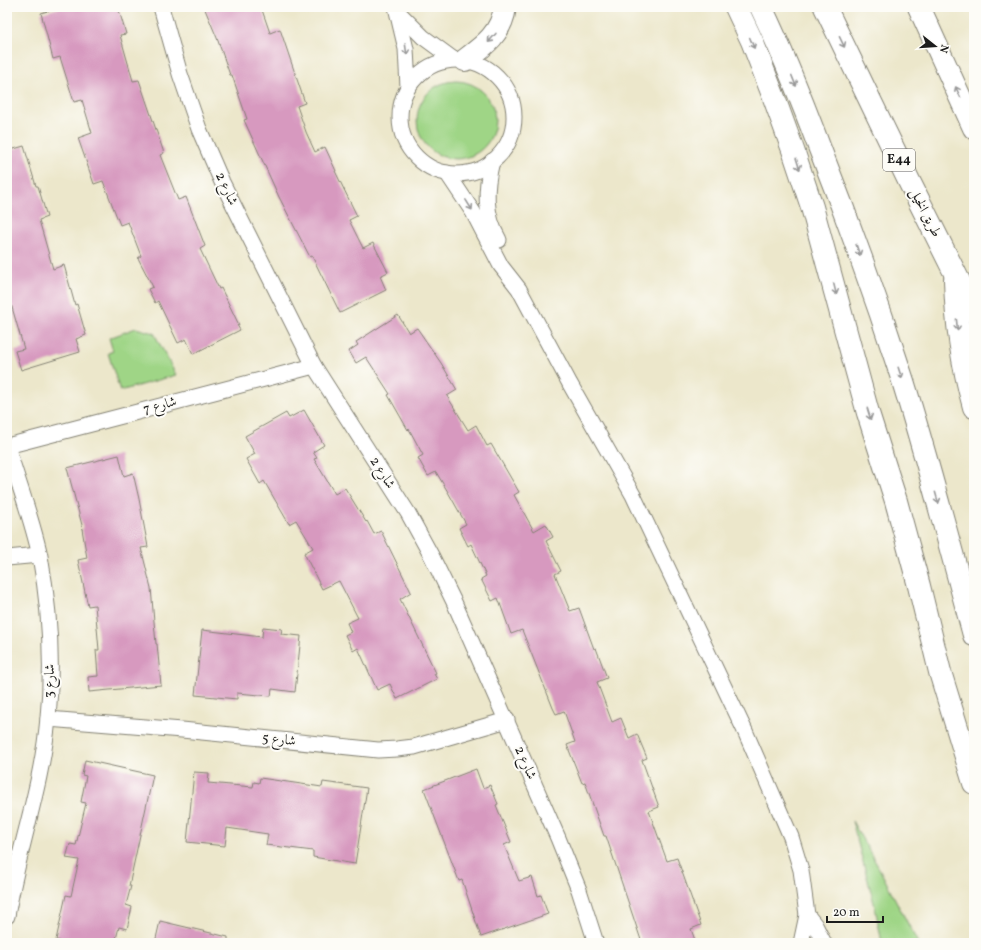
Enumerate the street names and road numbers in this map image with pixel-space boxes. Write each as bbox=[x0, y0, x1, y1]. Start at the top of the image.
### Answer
road number: E44 bbox=[883, 149, 915, 171]
street label: شارع 2 bbox=[209, 169, 242, 209]
street label: طريق الخيل bbox=[905, 185, 945, 241]
street label: شارع 7 bbox=[141, 392, 179, 421]
street label: شارع 2 bbox=[364, 453, 399, 493]
street label: شارع 3 bbox=[40, 663, 61, 699]
street label: شارع 5 bbox=[261, 729, 297, 752]
street label: شارع 2 bbox=[508, 743, 541, 783]

